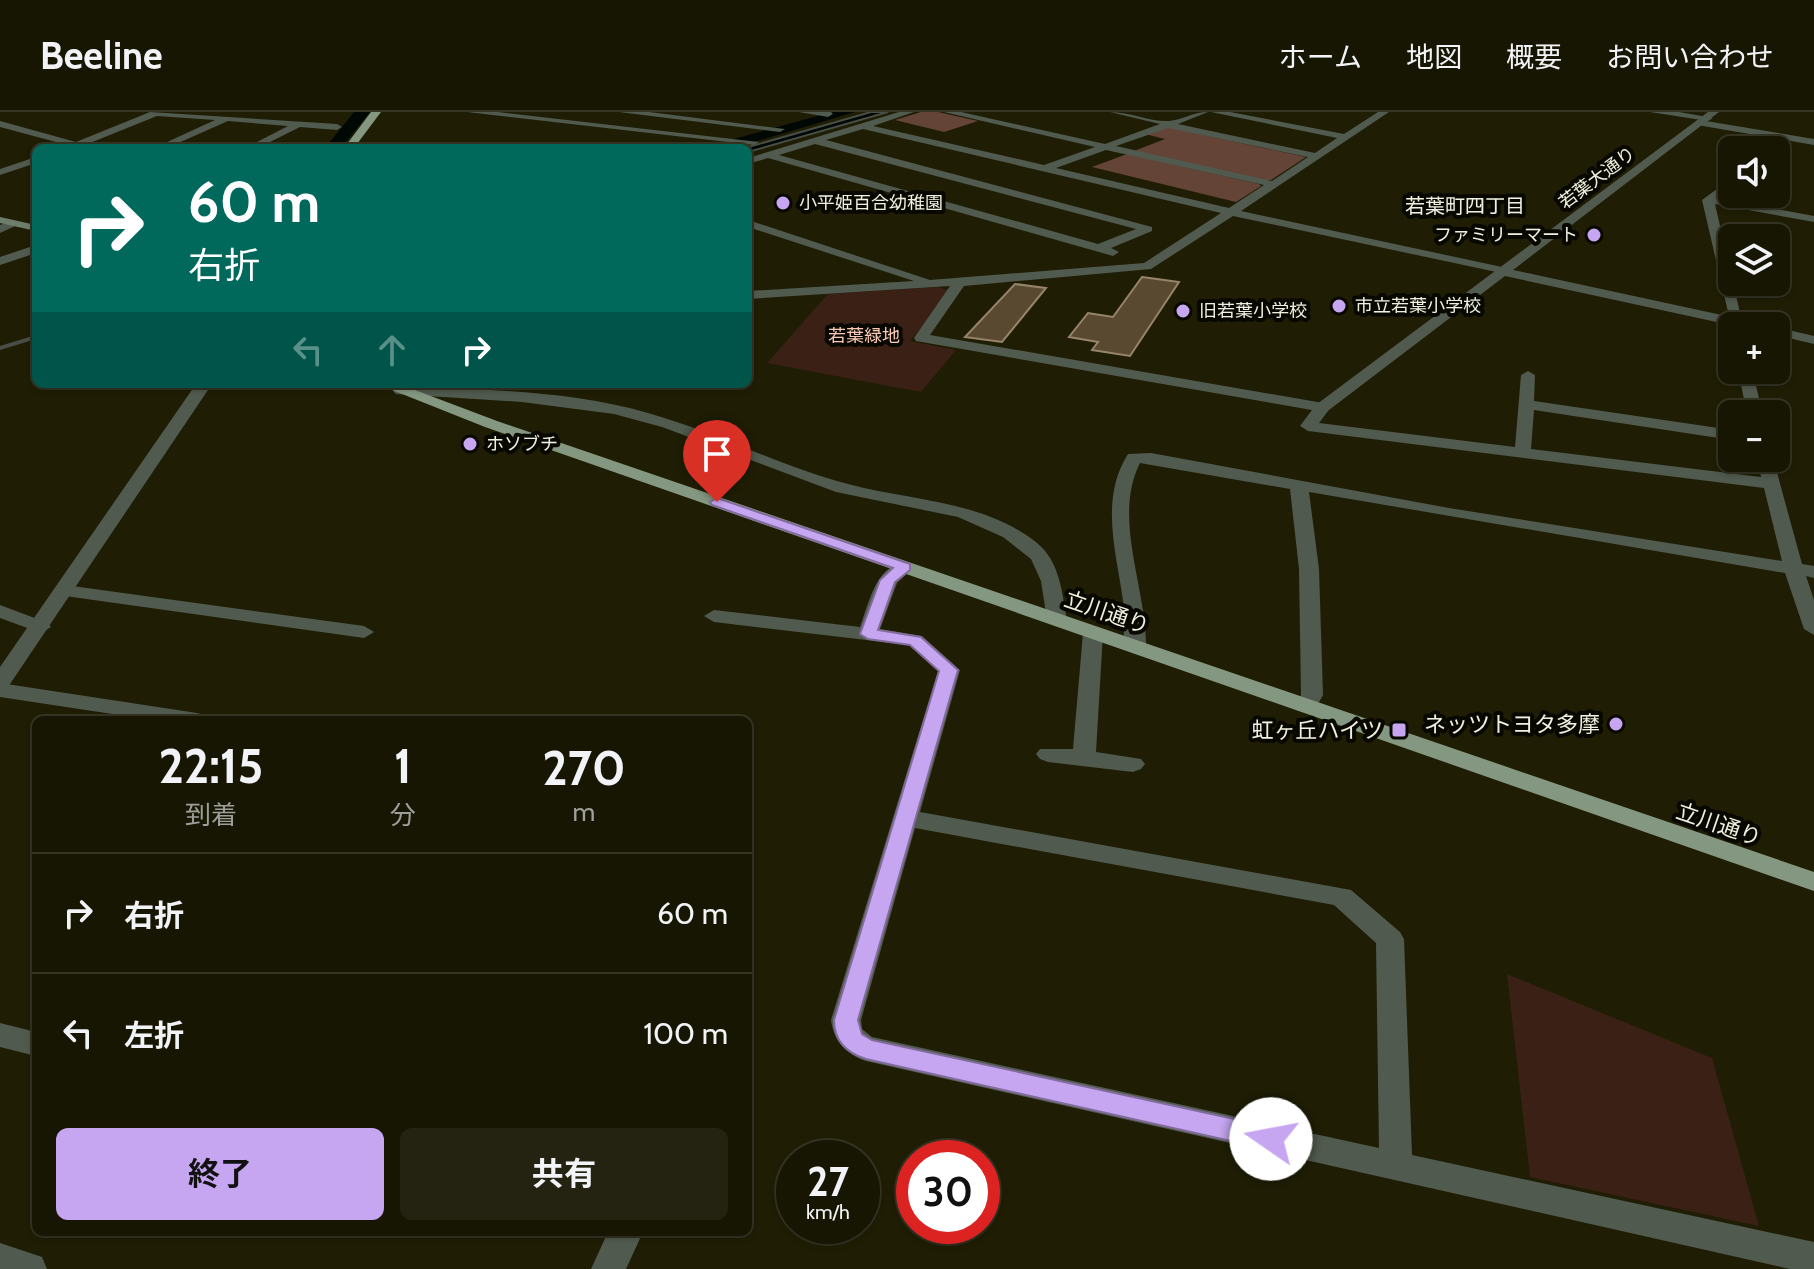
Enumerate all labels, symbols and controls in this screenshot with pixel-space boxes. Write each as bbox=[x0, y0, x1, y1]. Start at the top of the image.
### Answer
text: Beeline bbox=[40, 32, 163, 79]
text: ホーム bbox=[1279, 40, 1362, 74]
text: 地図 bbox=[1406, 40, 1462, 74]
text: 概要 bbox=[1506, 40, 1562, 74]
text: お問い合わせ bbox=[1606, 40, 1774, 74]
map controls bbox=[1718, 136, 1790, 472]
button: sound bbox=[1718, 136, 1790, 208]
street label: 若葉大通り bbox=[1554, 142, 1640, 214]
text: 60 m bbox=[188, 168, 320, 236]
icon: right bbox=[56, 176, 160, 280]
place label: 小平姫百合幼稚園 bbox=[799, 192, 943, 214]
marker: 小平姫百合幼稚園 bbox=[774, 194, 792, 212]
district label: 若葉町四丁目 bbox=[1405, 194, 1525, 218]
place label: ファミリーマート bbox=[1434, 224, 1578, 246]
button: layers bbox=[1718, 224, 1790, 296]
marker: ファミリーマート bbox=[1585, 226, 1603, 244]
text: 右折 bbox=[188, 243, 260, 287]
place label: 市立若葉小学校 bbox=[1355, 295, 1481, 317]
marker: 市立若葉小学校 bbox=[1330, 297, 1348, 315]
place label: 旧若葉小学校 bbox=[1199, 300, 1307, 322]
marker: 旧若葉小学校 bbox=[1174, 302, 1192, 320]
button: + bbox=[1718, 312, 1790, 384]
park label: 若葉緑地 bbox=[828, 325, 900, 347]
icon: left bbox=[286, 328, 330, 372]
icon: ahead bbox=[370, 328, 414, 372]
icon: right bbox=[454, 328, 498, 372]
button: − bbox=[1718, 400, 1790, 472]
pin bbox=[683, 420, 751, 502]
icon: arrive bbox=[695, 432, 739, 476]
place label: ホソブチ bbox=[486, 433, 558, 455]
marker: ホソブチ bbox=[461, 435, 479, 453]
street label: 立川通り bbox=[1061, 585, 1153, 640]
place label: ネッツトヨタ多摩 bbox=[1424, 711, 1600, 738]
marker: ネッツトヨタ多摩 bbox=[1607, 715, 1625, 733]
place label: 虹ヶ丘ハイツ bbox=[1251, 717, 1383, 744]
marker: 虹ヶ丘ハイツ bbox=[1390, 721, 1408, 739]
text: 22:15 bbox=[158, 737, 263, 795]
text: 1 bbox=[394, 737, 412, 795]
text: 270 bbox=[542, 739, 626, 797]
text: m bbox=[572, 796, 595, 828]
street label: 立川通り bbox=[1673, 797, 1765, 852]
text: 到着 bbox=[185, 799, 237, 831]
text: 分 bbox=[390, 799, 416, 831]
icon: right bbox=[56, 891, 100, 935]
text: 60 m bbox=[657, 895, 728, 932]
text: 右折 bbox=[124, 897, 184, 934]
icon: left bbox=[56, 1011, 100, 1055]
text: 100 m bbox=[643, 1015, 728, 1052]
text: 左折 bbox=[124, 1017, 184, 1054]
position arrow bbox=[1229, 1097, 1313, 1181]
button: 終了 bbox=[56, 1128, 384, 1220]
button: 共有 bbox=[400, 1128, 728, 1220]
speed limit sign: 30 bbox=[896, 1140, 1000, 1244]
text: 27 bbox=[807, 1157, 849, 1206]
text: km/h bbox=[806, 1200, 850, 1224]

